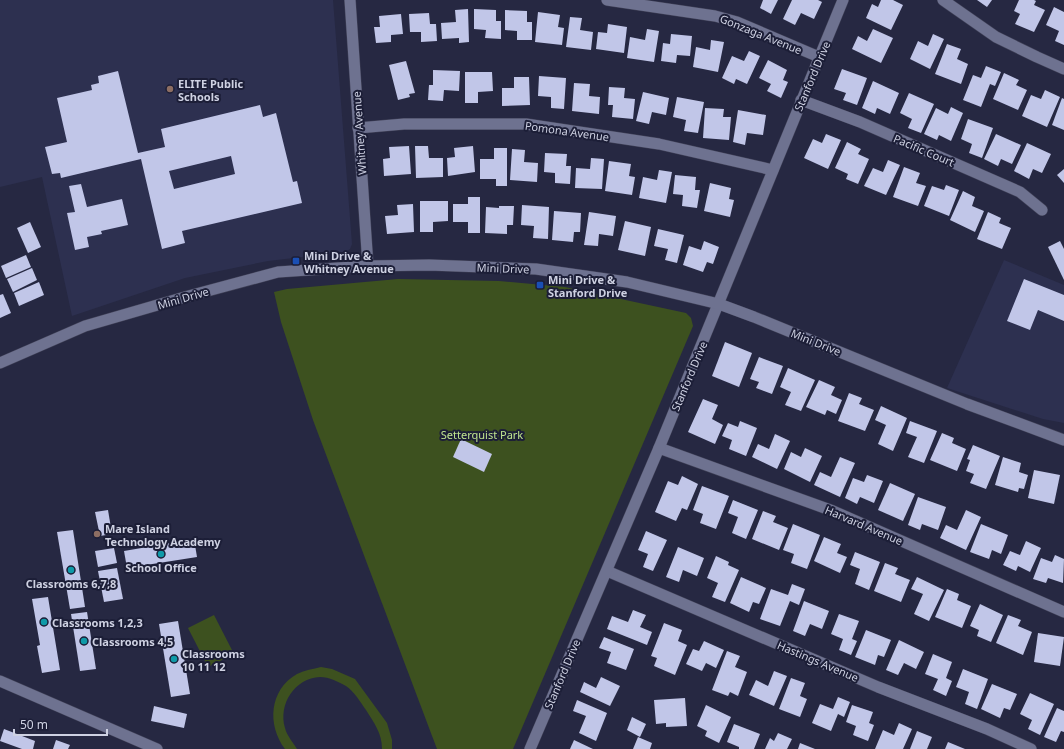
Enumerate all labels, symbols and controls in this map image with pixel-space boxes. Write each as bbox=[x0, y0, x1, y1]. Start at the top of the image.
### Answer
street label: Gonzaga Avenue bbox=[718, 11, 804, 57]
street label: Stanford Drive bbox=[791, 39, 833, 113]
place label: ELITE Public Schools bbox=[178, 76, 243, 104]
marker: ELITE Public Schools bbox=[165, 84, 175, 94]
street label: Whitney Avenue bbox=[349, 91, 369, 175]
street label: Pomona Avenue bbox=[524, 118, 610, 144]
street label: Pacific Court bbox=[891, 130, 957, 170]
place label: Mini Drive & Whitney Avenue bbox=[304, 248, 394, 276]
marker: Mini Drive & Whitney Avenue bbox=[291, 256, 301, 266]
street label: Mini Drive bbox=[476, 260, 530, 276]
place label: Mini Drive & Stanford Drive bbox=[548, 272, 628, 300]
marker: Mini Drive & Stanford Drive bbox=[535, 280, 545, 290]
street label: Mini Drive bbox=[156, 284, 210, 312]
street label: Mini Drive bbox=[789, 325, 843, 359]
street label: Stanford Drive bbox=[668, 339, 710, 413]
park label: Setterquist Park bbox=[441, 427, 523, 442]
street label: Harvard Avenue bbox=[823, 502, 905, 548]
place label: Mare Island Technology Academy bbox=[105, 521, 221, 549]
marker: Mare Island Technology Academy bbox=[92, 529, 102, 539]
marker: School Office bbox=[156, 549, 166, 559]
place label: School Office bbox=[125, 560, 197, 575]
marker: Classrooms 6,7,8 bbox=[66, 565, 76, 575]
place label: Classrooms 6,7,8 bbox=[26, 576, 116, 591]
place label: Classrooms 1,2,3 bbox=[52, 615, 143, 630]
marker: Classrooms 1,2,3 bbox=[39, 617, 49, 627]
place label: Classrooms 4,5 bbox=[92, 634, 173, 649]
marker: Classrooms 4,5 bbox=[79, 636, 89, 646]
street label: Stanford Drive bbox=[541, 637, 583, 711]
street label: Hastings Avenue bbox=[775, 637, 861, 685]
place label: Classrooms 10 11 12 bbox=[182, 646, 245, 674]
marker: Classrooms 10 11 12 bbox=[169, 654, 179, 664]
scale bar bbox=[14, 711, 107, 737]
text: 50 m bbox=[20, 716, 48, 733]

